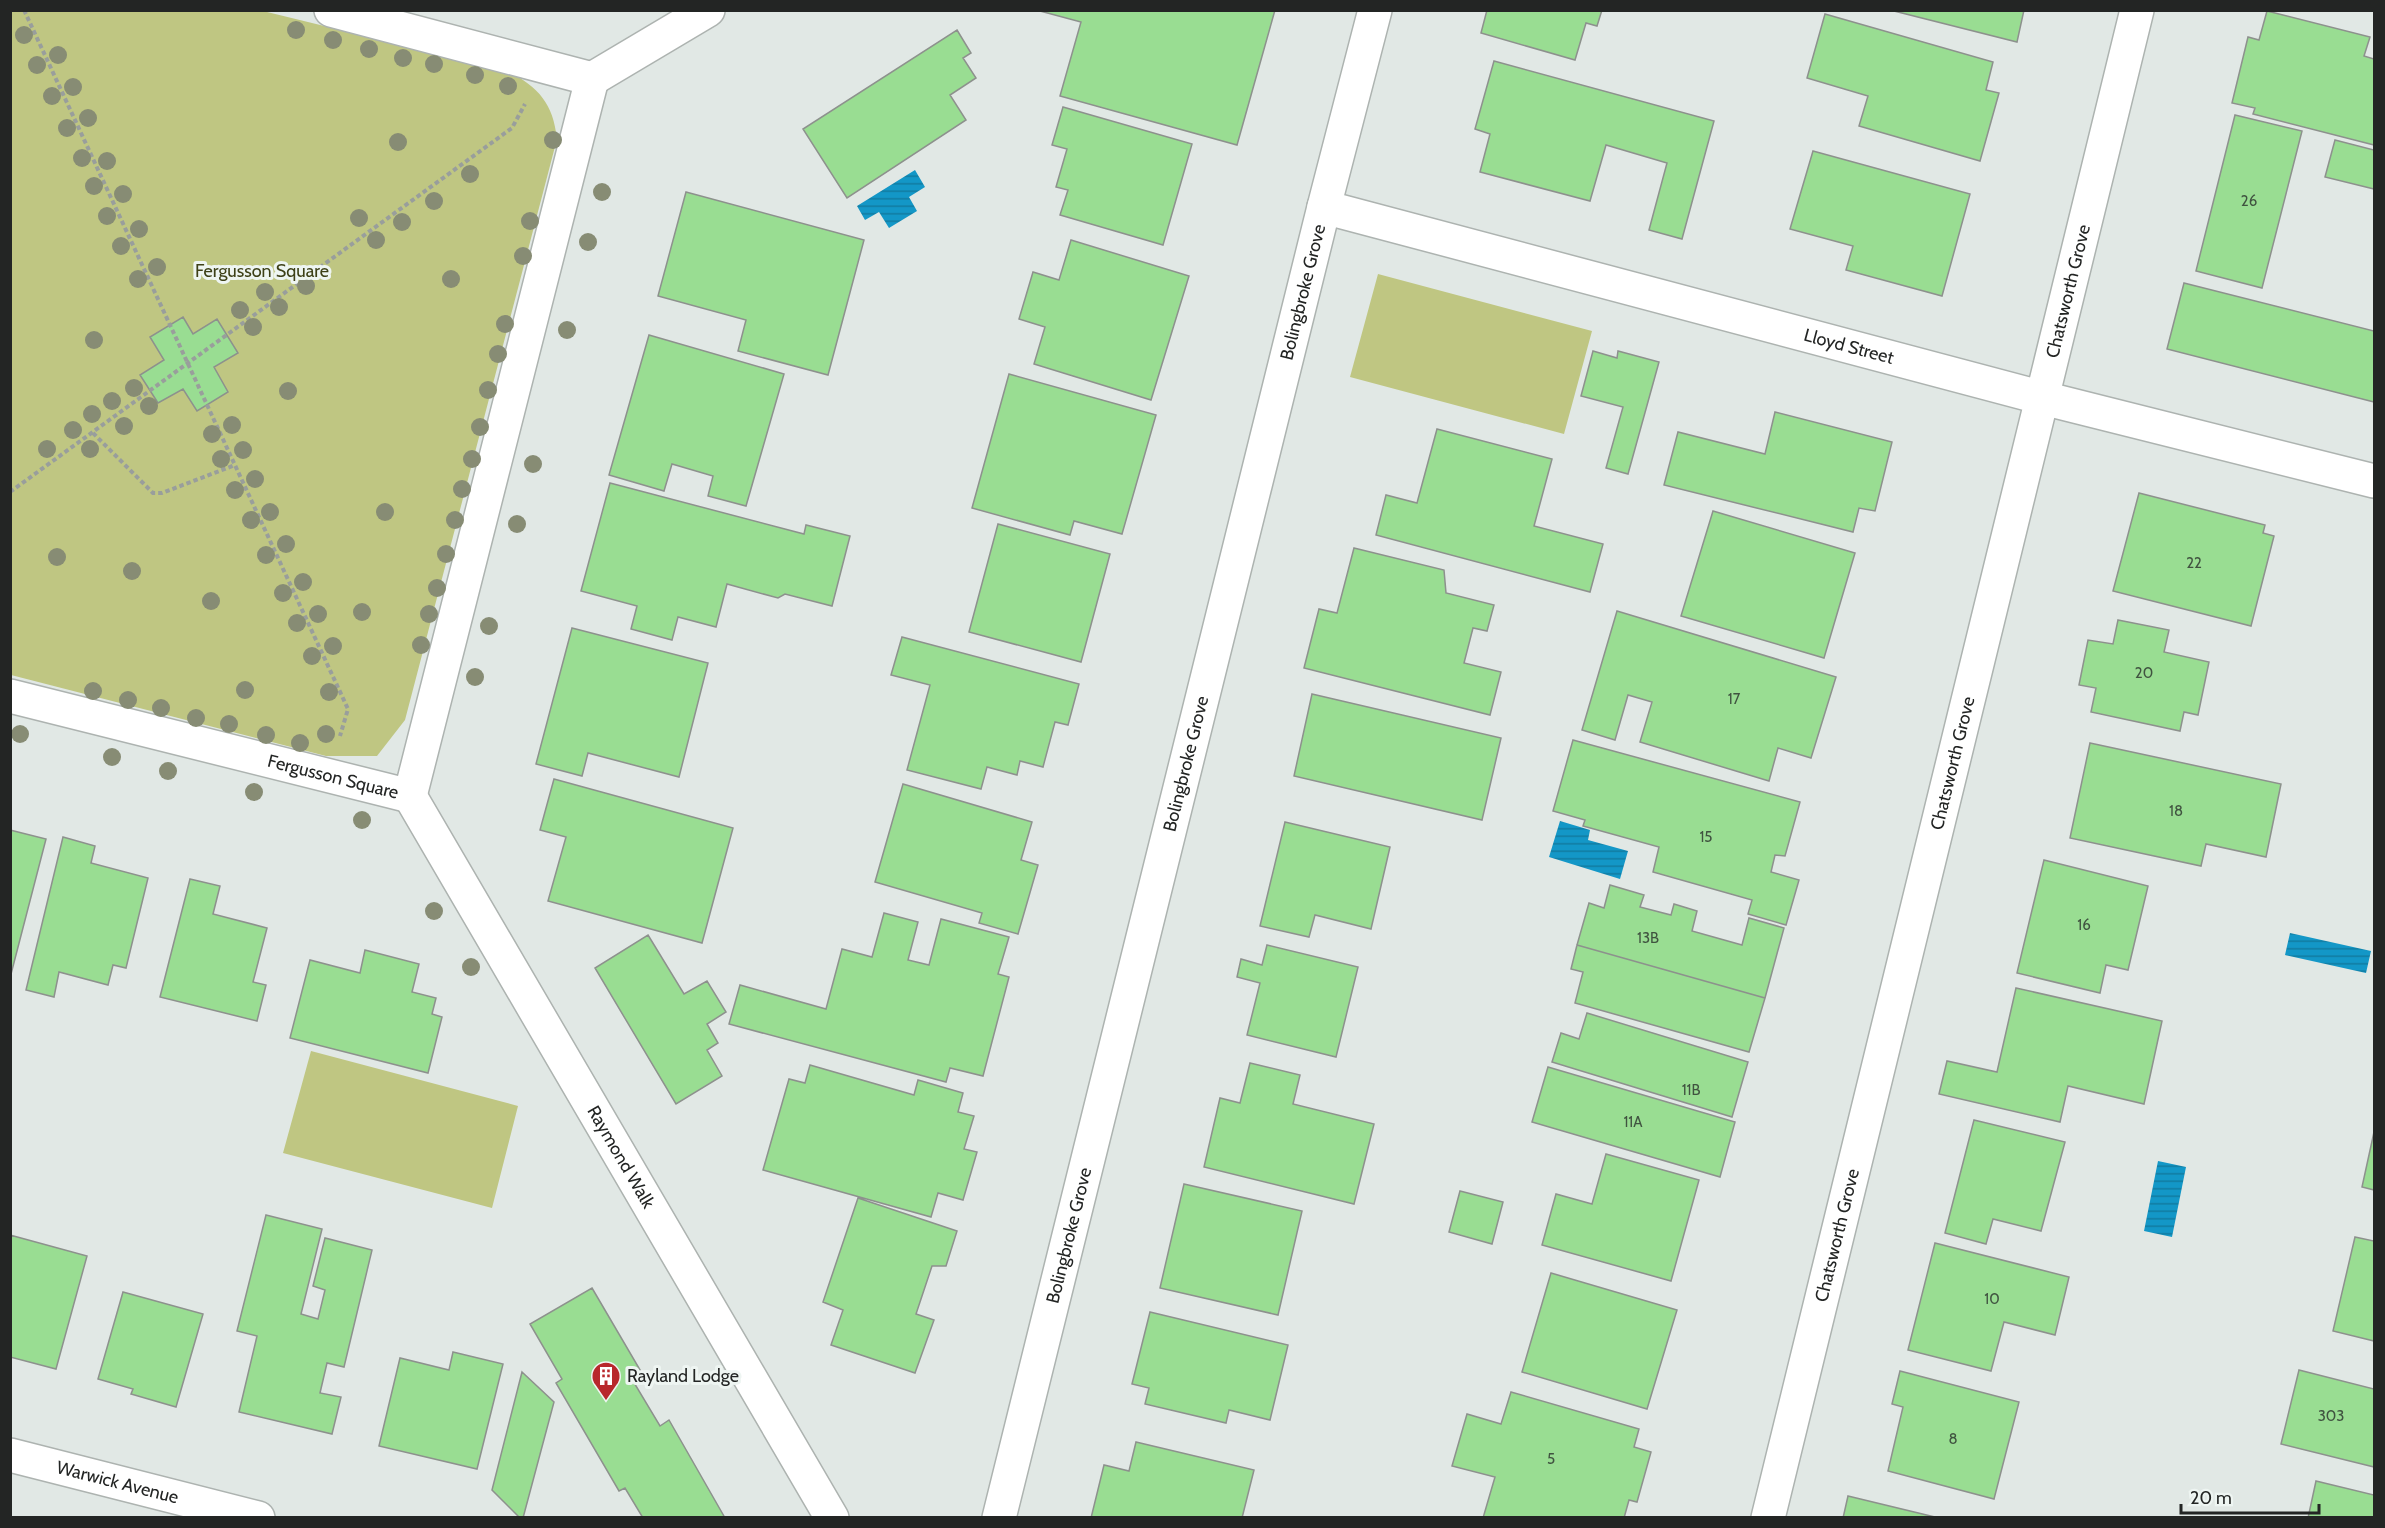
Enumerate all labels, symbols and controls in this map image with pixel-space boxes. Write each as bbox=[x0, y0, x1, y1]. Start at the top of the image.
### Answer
house number: 26 bbox=[2241, 192, 2257, 210]
street label: Bolingbroke Grove bbox=[1275, 222, 1330, 362]
street label: Chatsworth Grove bbox=[2041, 222, 2095, 360]
park label: Fergusson Square bbox=[195, 260, 329, 282]
street label: Lloyd Street bbox=[1801, 324, 1896, 369]
house number: 22 bbox=[2186, 554, 2202, 572]
house number: 20 bbox=[2135, 664, 2153, 682]
house number: 17 bbox=[1728, 690, 1741, 708]
street label: Bolingbroke Grove bbox=[1159, 694, 1213, 834]
street label: Chatsworth Grove bbox=[1926, 694, 1980, 832]
street label: Fergusson Square bbox=[265, 750, 401, 804]
house number: 18 bbox=[2169, 802, 2183, 820]
house number: 15 bbox=[1699, 828, 1713, 846]
house number: 16 bbox=[2077, 916, 2091, 934]
house number: 13B bbox=[1637, 929, 1659, 947]
house number: 11B bbox=[1682, 1081, 1700, 1099]
street label: Raymond Walk bbox=[582, 1102, 660, 1213]
house number: 11A bbox=[1623, 1113, 1643, 1131]
street label: Bolingbroke Grove bbox=[1042, 1165, 1096, 1306]
street label: Chatsworth Grove bbox=[1810, 1166, 1864, 1304]
house number: 10 bbox=[1984, 1290, 2000, 1308]
building icon: Rayland Lodge bbox=[590, 1360, 622, 1402]
place label: Rayland Lodge bbox=[627, 1365, 739, 1387]
house number: 303 bbox=[2318, 1407, 2344, 1425]
house number: 8 bbox=[1948, 1430, 1958, 1448]
house number: 5 bbox=[1547, 1450, 1555, 1468]
street label: Warwick Avenue bbox=[54, 1456, 181, 1508]
scale bar bbox=[2181, 1477, 2319, 1515]
text: 20 m bbox=[2190, 1487, 2232, 1509]

